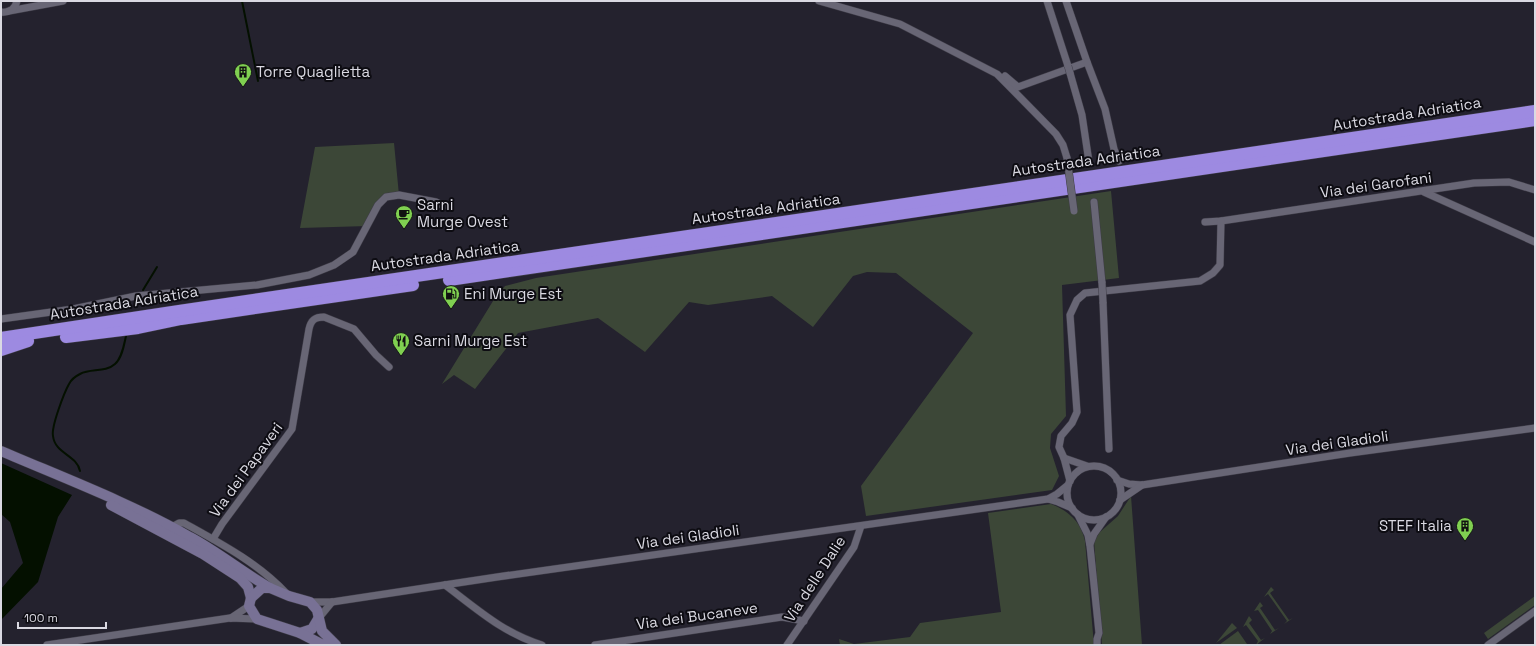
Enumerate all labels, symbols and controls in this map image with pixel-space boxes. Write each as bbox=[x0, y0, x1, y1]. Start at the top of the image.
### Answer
building icon: Torre Quaglietta bbox=[233, 62, 253, 87]
place label: Torre Quaglietta bbox=[256, 62, 371, 81]
street label: Autostrada Adriatica bbox=[1332, 92, 1483, 135]
street label: Autostrada Adriatica bbox=[1010, 141, 1162, 180]
street label: Via dei Garofani bbox=[1319, 167, 1433, 202]
street label: Autostrada Adriatica bbox=[690, 189, 842, 228]
place label: Sarni Murge Ovest bbox=[417, 195, 508, 231]
cafe icon: Sarni Murge Ovest bbox=[394, 204, 414, 229]
street label: Autostrada Adriatica bbox=[369, 236, 521, 275]
street label: Autostrada Adriatica bbox=[49, 281, 200, 324]
fuel station icon: Eni Murge Est bbox=[441, 284, 461, 309]
place label: Eni Murge Est bbox=[464, 284, 562, 303]
restaurant icon: Sarni Murge Est bbox=[391, 331, 411, 356]
place label: Sarni Murge Est bbox=[414, 331, 527, 350]
street label: Via dei Papaveri bbox=[205, 418, 286, 521]
street label: Via dei Gladioli bbox=[1284, 426, 1389, 459]
place label: STEF Italia bbox=[1379, 516, 1452, 535]
building icon: STEF Italia bbox=[1455, 516, 1475, 541]
street label: Via dei Gladioli bbox=[635, 520, 740, 553]
street label: Via delle Dalie bbox=[780, 532, 850, 625]
street label: Via dei Bucaneve bbox=[635, 598, 759, 633]
scale bar bbox=[18, 604, 106, 630]
text: 100 m bbox=[24, 610, 58, 626]

